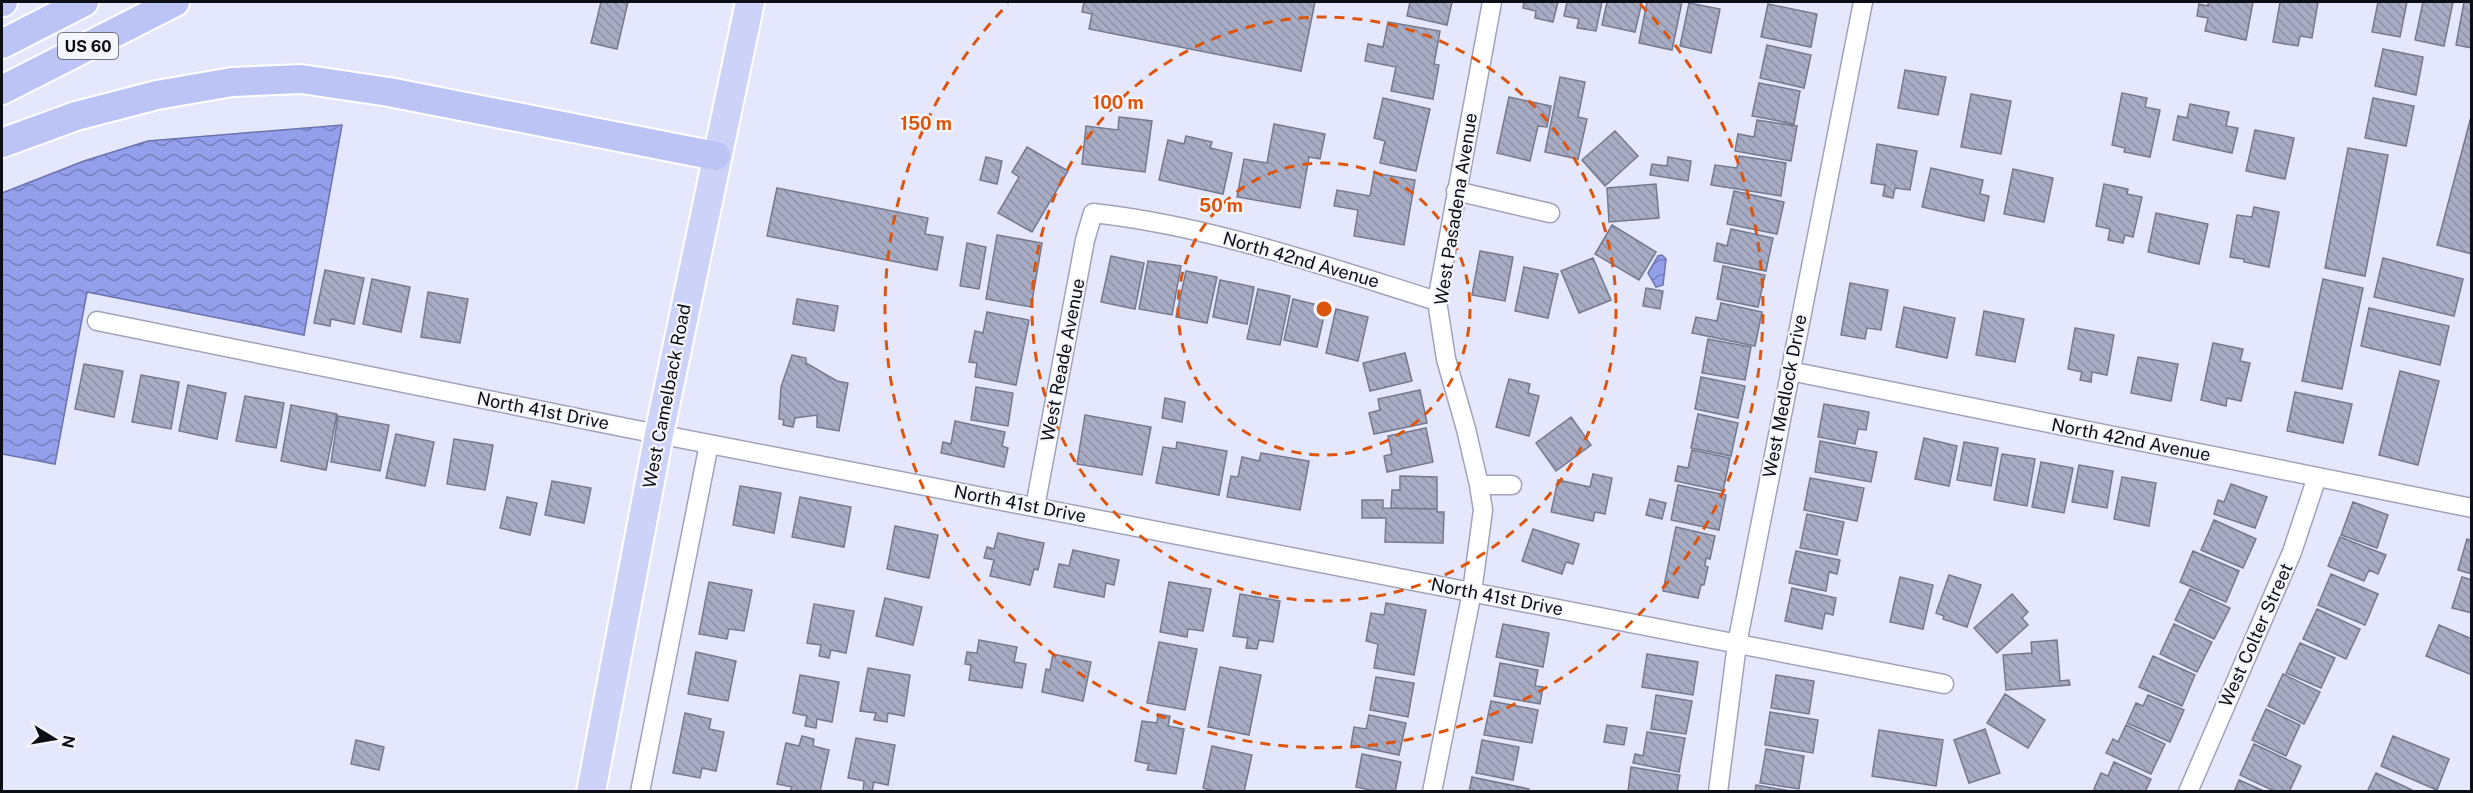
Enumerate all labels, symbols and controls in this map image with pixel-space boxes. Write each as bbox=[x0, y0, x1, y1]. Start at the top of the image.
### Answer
road number: US 60 bbox=[58, 33, 118, 59]
text: 100 m bbox=[1092, 92, 1144, 113]
street label: West Pasadena Avenue bbox=[1430, 111, 1481, 307]
text: 150 m bbox=[900, 113, 952, 134]
text: 50 m bbox=[1199, 195, 1243, 216]
street label: North 42nd Avenue bbox=[1221, 227, 1382, 292]
street label: West Reade Avenue bbox=[1036, 277, 1089, 443]
centre of rings bbox=[1314, 299, 1334, 319]
street label: West Camelback Road bbox=[638, 302, 695, 490]
street label: West Medlock Drive bbox=[1758, 312, 1811, 479]
street label: North 41st Drive bbox=[475, 387, 611, 434]
street label: North 42nd Avenue bbox=[2050, 414, 2212, 465]
street label: North 41st Drive bbox=[952, 480, 1088, 527]
street label: West Colter Street bbox=[2214, 560, 2297, 710]
street label: North 41st Drive bbox=[1429, 573, 1565, 620]
north arrow bbox=[24, 709, 84, 769]
text: N bbox=[58, 734, 79, 750]

